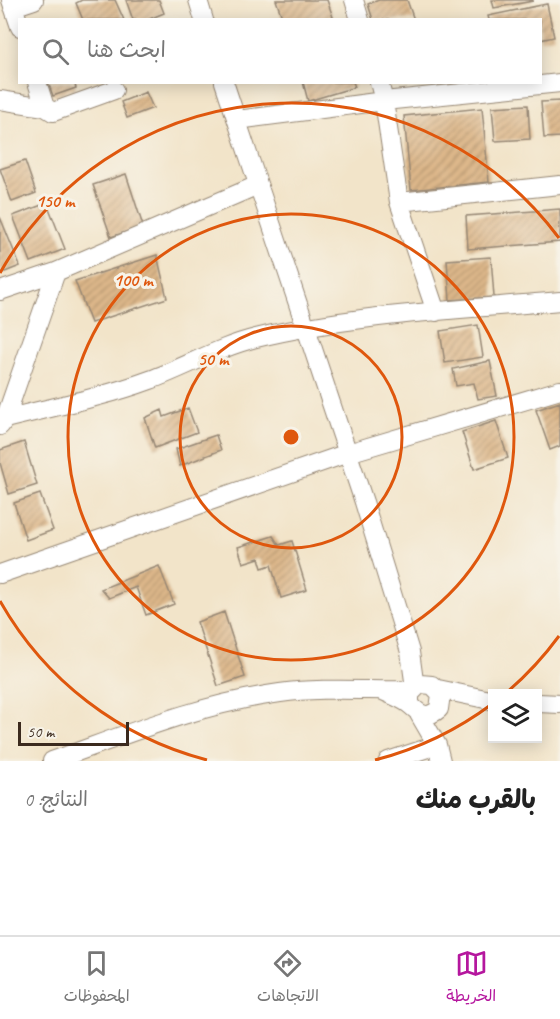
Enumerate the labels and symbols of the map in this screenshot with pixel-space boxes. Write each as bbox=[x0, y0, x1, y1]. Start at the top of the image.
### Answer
text: 150 m bbox=[36, 190, 76, 212]
text: 100 m bbox=[114, 269, 154, 291]
text: 50 m bbox=[198, 348, 230, 370]
centre of rings bbox=[281, 427, 301, 447]
scale bar bbox=[18, 719, 129, 746]

